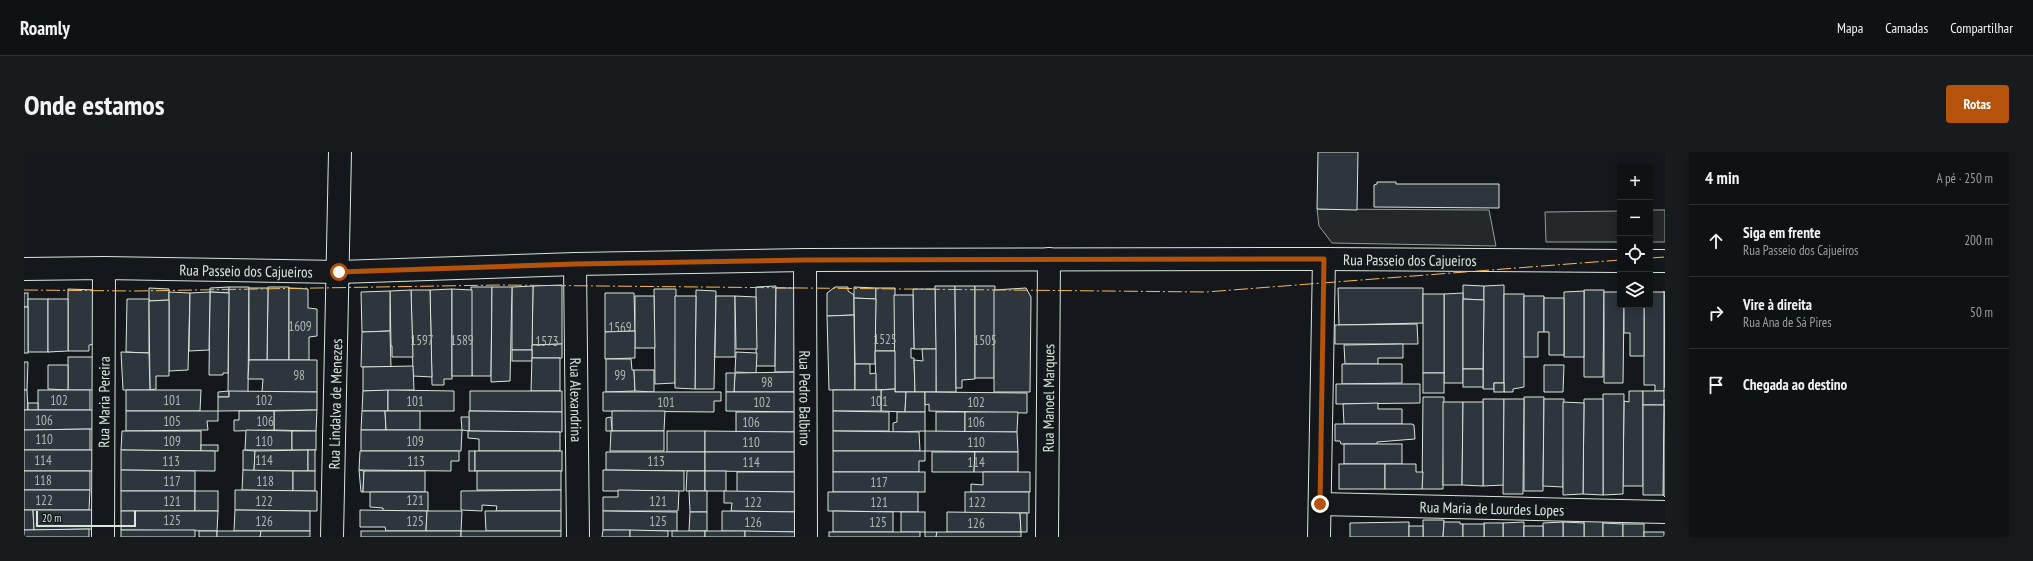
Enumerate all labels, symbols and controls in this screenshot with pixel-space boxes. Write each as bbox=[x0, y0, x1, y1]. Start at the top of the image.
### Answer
text: Roamly bbox=[20, 16, 70, 40]
text: Mapa bbox=[1837, 19, 1863, 37]
text: Camadas bbox=[1885, 19, 1928, 37]
text: Compartilhar bbox=[1950, 19, 2013, 37]
button: Rotas bbox=[1946, 85, 2009, 123]
text: Onde estamos bbox=[24, 86, 165, 123]
map controls bbox=[1617, 164, 1653, 308]
button: + bbox=[1617, 164, 1653, 200]
text: 4 min bbox=[1705, 167, 1739, 189]
text: A pé · 250 m bbox=[1936, 170, 1993, 187]
button: − bbox=[1617, 200, 1653, 236]
text: Siga em frente bbox=[1743, 223, 1821, 242]
icon: ahead bbox=[1705, 230, 1727, 252]
text: 200 m bbox=[1964, 232, 1993, 249]
button: locate bbox=[1617, 236, 1653, 272]
text: Rua Passeio dos Cajueiros bbox=[1743, 242, 1858, 259]
street label: Rua Passeio dos Cajueiros bbox=[1343, 250, 1477, 270]
street label: Rua Passeio dos Cajueiros bbox=[179, 260, 313, 281]
route start bbox=[330, 263, 348, 281]
button: layers bbox=[1617, 272, 1653, 308]
text: Vire à direita bbox=[1743, 295, 1812, 314]
icon: right bbox=[1705, 302, 1727, 324]
text: 50 m bbox=[1970, 304, 1993, 321]
text: Rua Ana de Sá Pires bbox=[1743, 314, 1832, 331]
house number: 1609 bbox=[288, 318, 312, 335]
house number: 1569 bbox=[608, 319, 632, 336]
house number: 1525 bbox=[873, 331, 897, 348]
house number: 1597 bbox=[410, 332, 434, 349]
house number: 1589 bbox=[450, 332, 474, 349]
house number: 1505 bbox=[973, 332, 997, 349]
house number: 1573 bbox=[535, 333, 559, 350]
street label: Rua Lindalva de Menezes bbox=[324, 338, 346, 470]
street label: Rua Manoel Marques bbox=[1038, 344, 1058, 452]
street label: Rua Pedro Balbino bbox=[796, 350, 815, 446]
street label: Rua Maria Pereira bbox=[94, 356, 113, 448]
street label: Rua Alexandrina bbox=[567, 358, 586, 442]
house number: 98 bbox=[293, 367, 305, 384]
house number: 99 bbox=[614, 367, 626, 384]
house number: 98 bbox=[761, 374, 773, 391]
icon: arrive bbox=[1705, 374, 1727, 396]
text: Chegada ao destino bbox=[1743, 375, 1847, 394]
house number: 102 bbox=[50, 392, 68, 409]
house number: 101 bbox=[163, 392, 181, 409]
house number: 102 bbox=[255, 392, 273, 409]
house number: 101 bbox=[406, 393, 424, 410]
house number: 101 bbox=[870, 393, 888, 410]
house number: 101 bbox=[657, 394, 675, 411]
house number: 102 bbox=[753, 394, 771, 411]
house number: 102 bbox=[967, 394, 985, 411]
house number: 106 bbox=[35, 412, 53, 429]
house number: 105 bbox=[163, 413, 181, 430]
house number: 106 bbox=[256, 413, 274, 430]
house number: 106 bbox=[742, 414, 760, 431]
house number: 106 bbox=[967, 414, 985, 431]
house number: 110 bbox=[35, 431, 53, 448]
house number: 109 bbox=[163, 433, 181, 450]
house number: 110 bbox=[255, 433, 273, 450]
house number: 109 bbox=[406, 433, 424, 450]
house number: 110 bbox=[742, 434, 760, 451]
house number: 110 bbox=[967, 434, 985, 451]
house number: 114 bbox=[34, 452, 52, 469]
house number: 114 bbox=[255, 452, 273, 469]
house number: 113 bbox=[162, 453, 180, 470]
house number: 113 bbox=[407, 453, 425, 470]
house number: 113 bbox=[647, 453, 665, 470]
house number: 114 bbox=[742, 454, 760, 471]
house number: 114 bbox=[967, 454, 985, 471]
house number: 118 bbox=[34, 472, 52, 489]
house number: 117 bbox=[163, 473, 181, 490]
house number: 118 bbox=[256, 473, 274, 490]
house number: 117 bbox=[870, 474, 888, 491]
house number: 122 bbox=[35, 492, 53, 509]
house number: 121 bbox=[406, 492, 424, 509]
house number: 121 bbox=[163, 493, 181, 510]
house number: 122 bbox=[255, 493, 273, 510]
house number: 121 bbox=[649, 493, 667, 510]
house number: 122 bbox=[744, 494, 762, 511]
house number: 121 bbox=[870, 494, 888, 511]
house number: 122 bbox=[968, 494, 986, 511]
route end bbox=[1311, 495, 1329, 513]
street label: Rua Maria de Lourdes Lopes bbox=[1419, 497, 1564, 519]
scale bar bbox=[36, 509, 136, 528]
text: 20 m bbox=[42, 511, 61, 525]
house number: 125 bbox=[163, 512, 181, 529]
house number: 126 bbox=[255, 513, 273, 530]
house number: 125 bbox=[406, 513, 424, 530]
house number: 125 bbox=[649, 513, 667, 530]
house number: 126 bbox=[744, 514, 762, 531]
house number: 125 bbox=[869, 514, 887, 531]
house number: 126 bbox=[967, 515, 985, 532]

